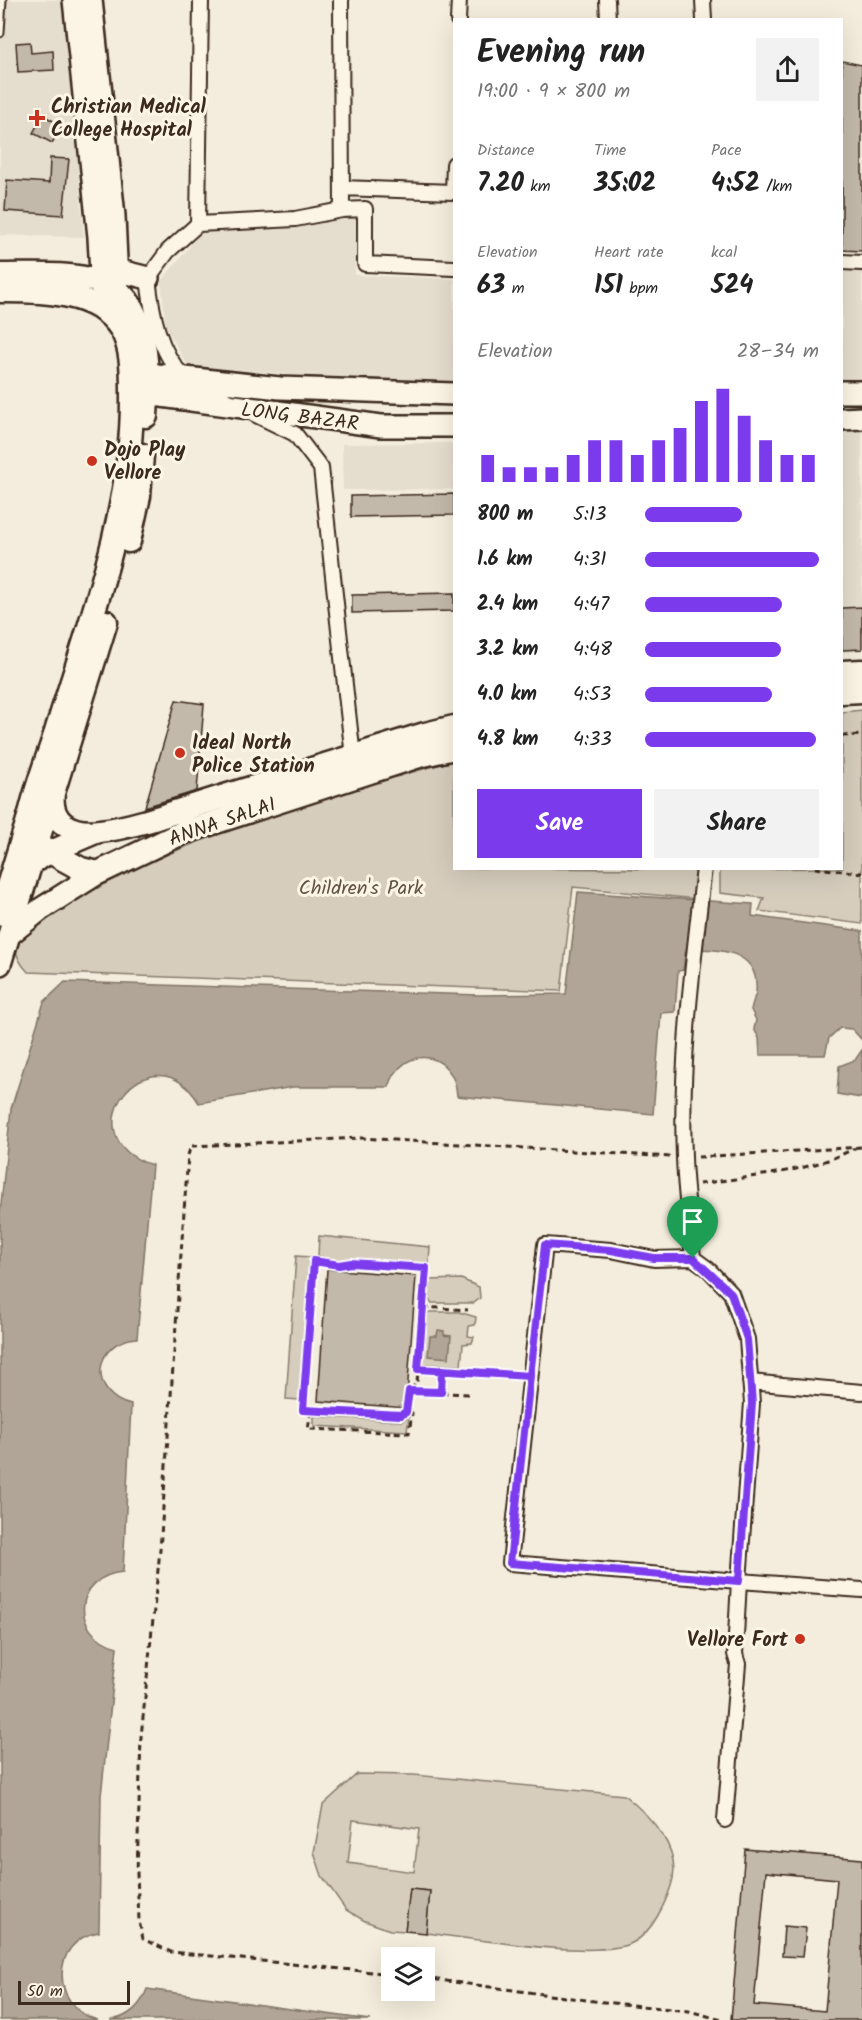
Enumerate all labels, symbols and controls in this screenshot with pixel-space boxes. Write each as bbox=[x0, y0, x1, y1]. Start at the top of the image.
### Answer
text: Evening run bbox=[477, 27, 645, 80]
button: share bbox=[756, 38, 819, 101]
text: 19:00 · 9 × 800 m bbox=[477, 76, 630, 108]
place label: Christian Medical College Hospital bbox=[51, 92, 206, 147]
marker: Christian Medical College Hospital bbox=[28, 109, 46, 127]
text: Distance bbox=[477, 138, 535, 163]
text: Time bbox=[594, 138, 626, 163]
text: Pace bbox=[711, 138, 742, 163]
text: 7.20 bbox=[477, 163, 524, 205]
text: 35:02 bbox=[594, 163, 656, 205]
text: 4:52 bbox=[711, 163, 760, 205]
text: km bbox=[524, 174, 551, 199]
text: /km bbox=[760, 174, 792, 199]
text: Elevation bbox=[477, 240, 538, 265]
text: Heart rate bbox=[594, 240, 664, 265]
text: kcal bbox=[711, 240, 737, 265]
text: 63 bbox=[477, 265, 505, 307]
text: 151 bbox=[594, 265, 623, 307]
text: 524 bbox=[711, 265, 753, 307]
text: m bbox=[505, 276, 524, 301]
text: bpm bbox=[623, 276, 658, 301]
text: Elevation bbox=[477, 336, 553, 368]
text: 28–34 m bbox=[737, 336, 819, 368]
street label: LONG BAZAR bbox=[239, 395, 361, 441]
place label: Dojo Play Vellore bbox=[104, 435, 186, 490]
marker: Dojo Play Vellore bbox=[85, 454, 99, 468]
text: 800 m bbox=[477, 499, 533, 531]
text: 5:13 bbox=[573, 499, 606, 531]
text: 1.6 km bbox=[477, 544, 533, 576]
text: 4:31 bbox=[573, 544, 607, 576]
text: 2.4 km bbox=[477, 589, 538, 621]
text: 4:47 bbox=[573, 589, 609, 621]
text: 3.2 km bbox=[477, 634, 538, 666]
text: 4:48 bbox=[573, 634, 612, 666]
text: 4.0 km bbox=[477, 679, 537, 711]
text: 4:53 bbox=[573, 679, 611, 711]
text: 4.8 km bbox=[477, 724, 538, 756]
text: 4:33 bbox=[573, 724, 612, 756]
place label: Ideal North Police Station bbox=[192, 728, 315, 783]
marker: Ideal North Police Station bbox=[173, 746, 187, 760]
button: Save bbox=[477, 789, 642, 858]
button: Share bbox=[654, 789, 819, 858]
street label: ANNA SALAI bbox=[165, 790, 281, 856]
park label: Children's Park bbox=[299, 873, 424, 905]
pin bbox=[667, 1196, 718, 1258]
icon: arrive bbox=[676, 1205, 709, 1238]
place label: Vellore Fort bbox=[687, 1625, 789, 1657]
marker: Vellore Fort bbox=[793, 1632, 807, 1646]
map controls bbox=[381, 1947, 435, 2001]
button: layers bbox=[381, 1947, 435, 2001]
scale bar bbox=[18, 1978, 130, 2006]
text: 50 m bbox=[27, 1979, 63, 2004]

